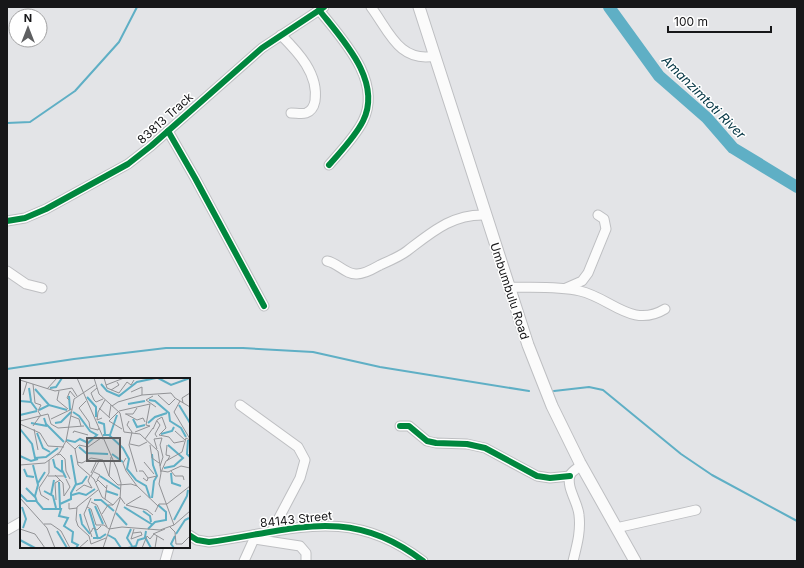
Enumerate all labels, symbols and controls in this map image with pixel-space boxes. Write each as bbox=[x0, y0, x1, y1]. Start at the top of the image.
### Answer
north arrow bbox=[8, 8, 48, 48]
scale bar bbox=[668, 8, 771, 34]
text: N bbox=[24, 11, 32, 25]
text: 100 m bbox=[674, 14, 708, 29]
water label: Amanzimtoti River bbox=[658, 51, 750, 143]
street label: 83813 Track bbox=[134, 89, 196, 147]
street label: Umbumbulu Road bbox=[487, 241, 533, 341]
inset map bbox=[20, 378, 190, 548]
street label: 84143 Street bbox=[259, 508, 333, 530]

